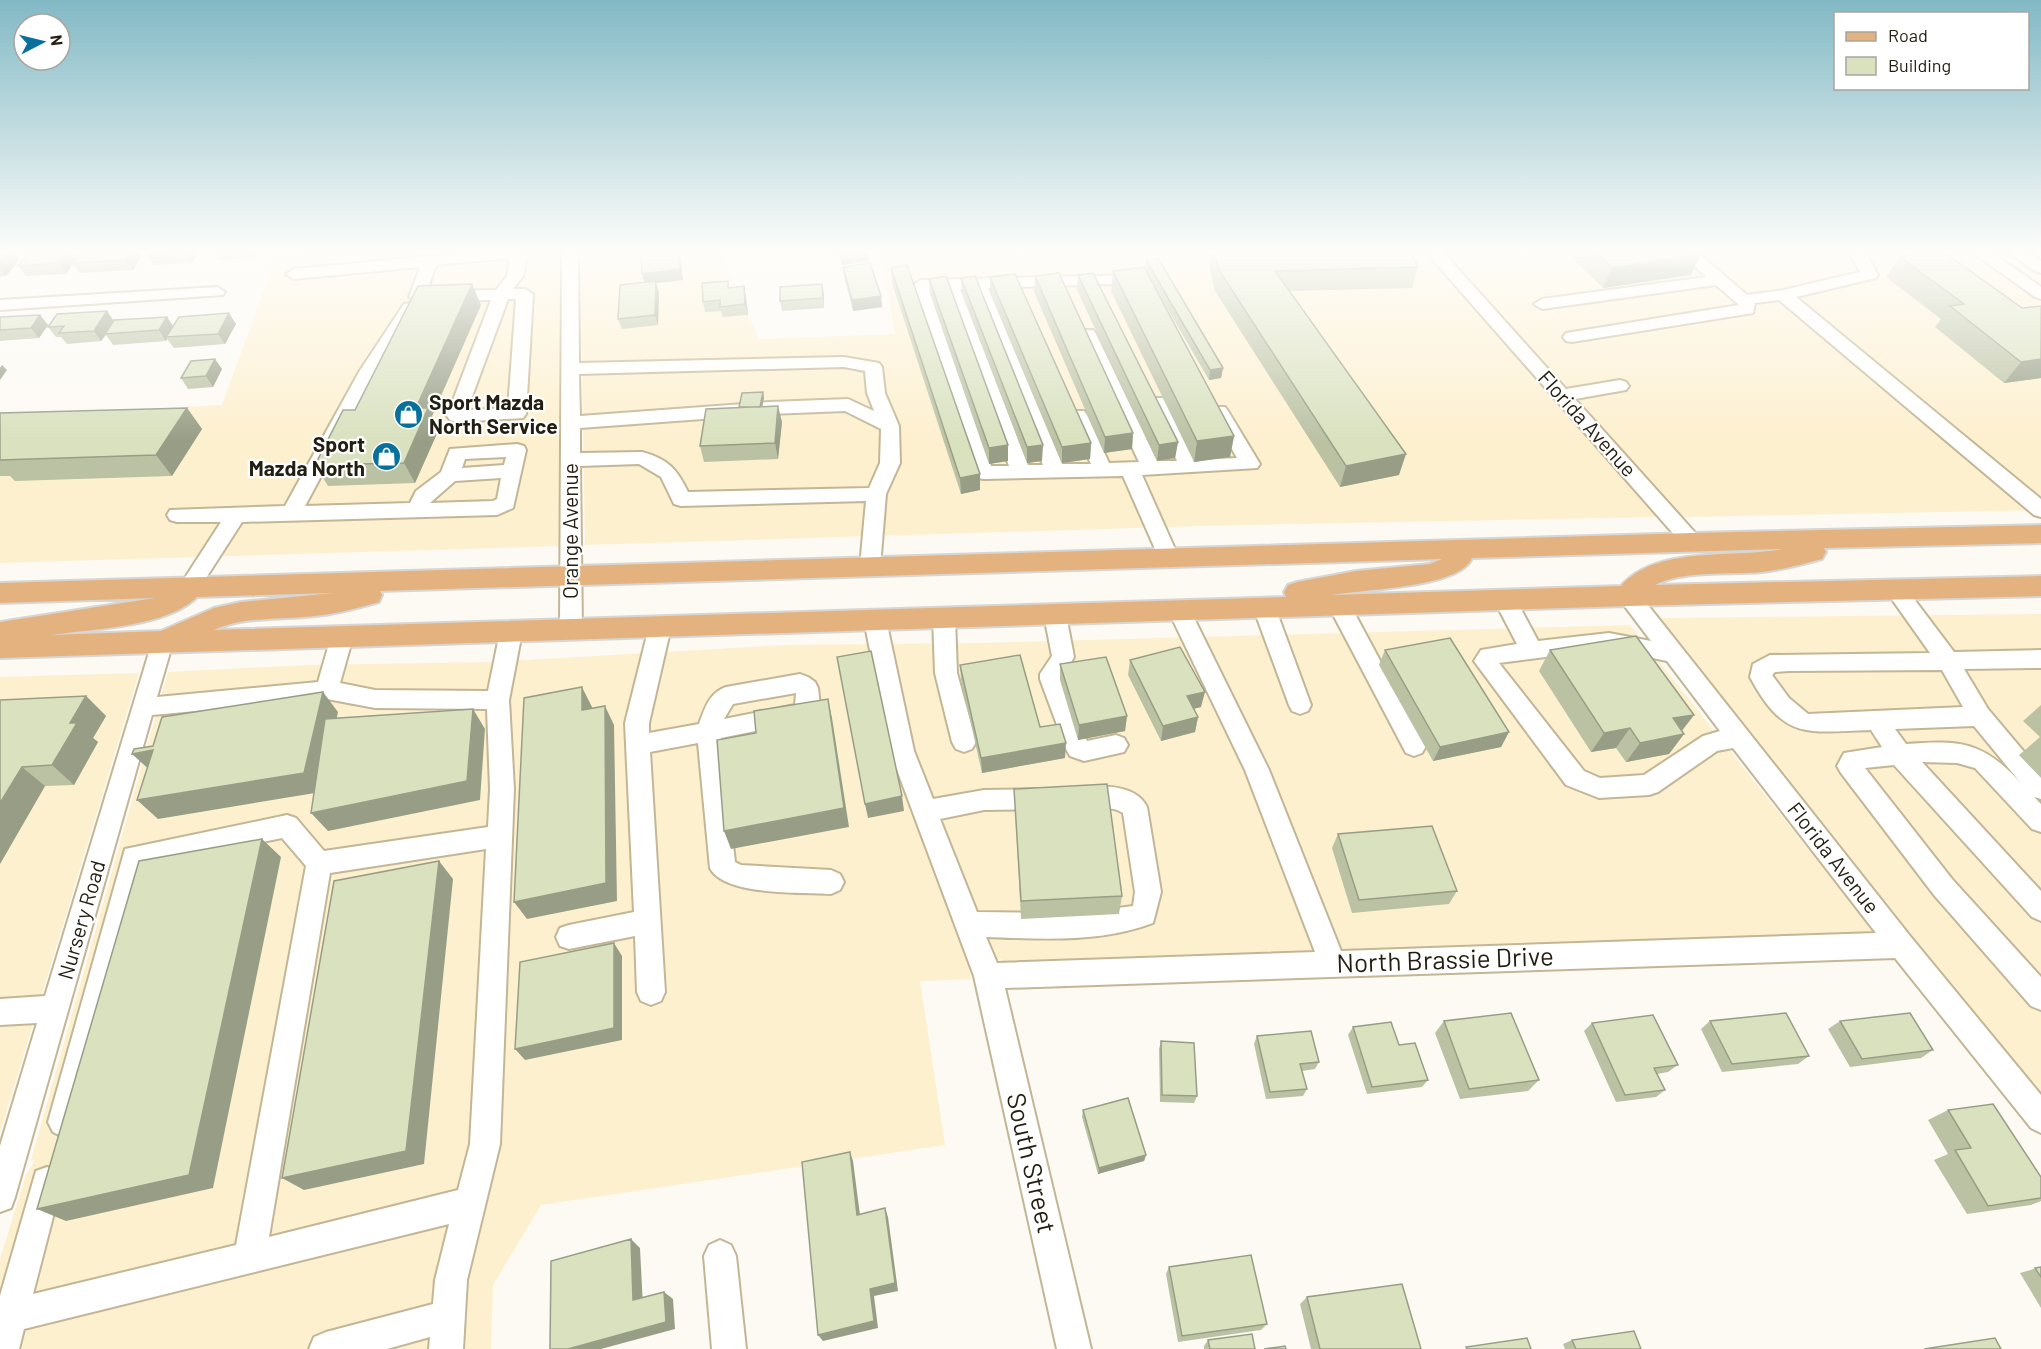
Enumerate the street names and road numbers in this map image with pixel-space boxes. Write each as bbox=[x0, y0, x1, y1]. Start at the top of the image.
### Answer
street label: Florida Avenue bbox=[1534, 365, 1642, 481]
street label: Orange Avenue bbox=[557, 463, 582, 599]
street label: Florida Avenue bbox=[1783, 796, 1885, 918]
street label: Nursery Road bbox=[52, 857, 110, 982]
street label: North Brassie Drive bbox=[1336, 939, 1554, 978]
street label: South Street bbox=[1001, 1090, 1064, 1236]

